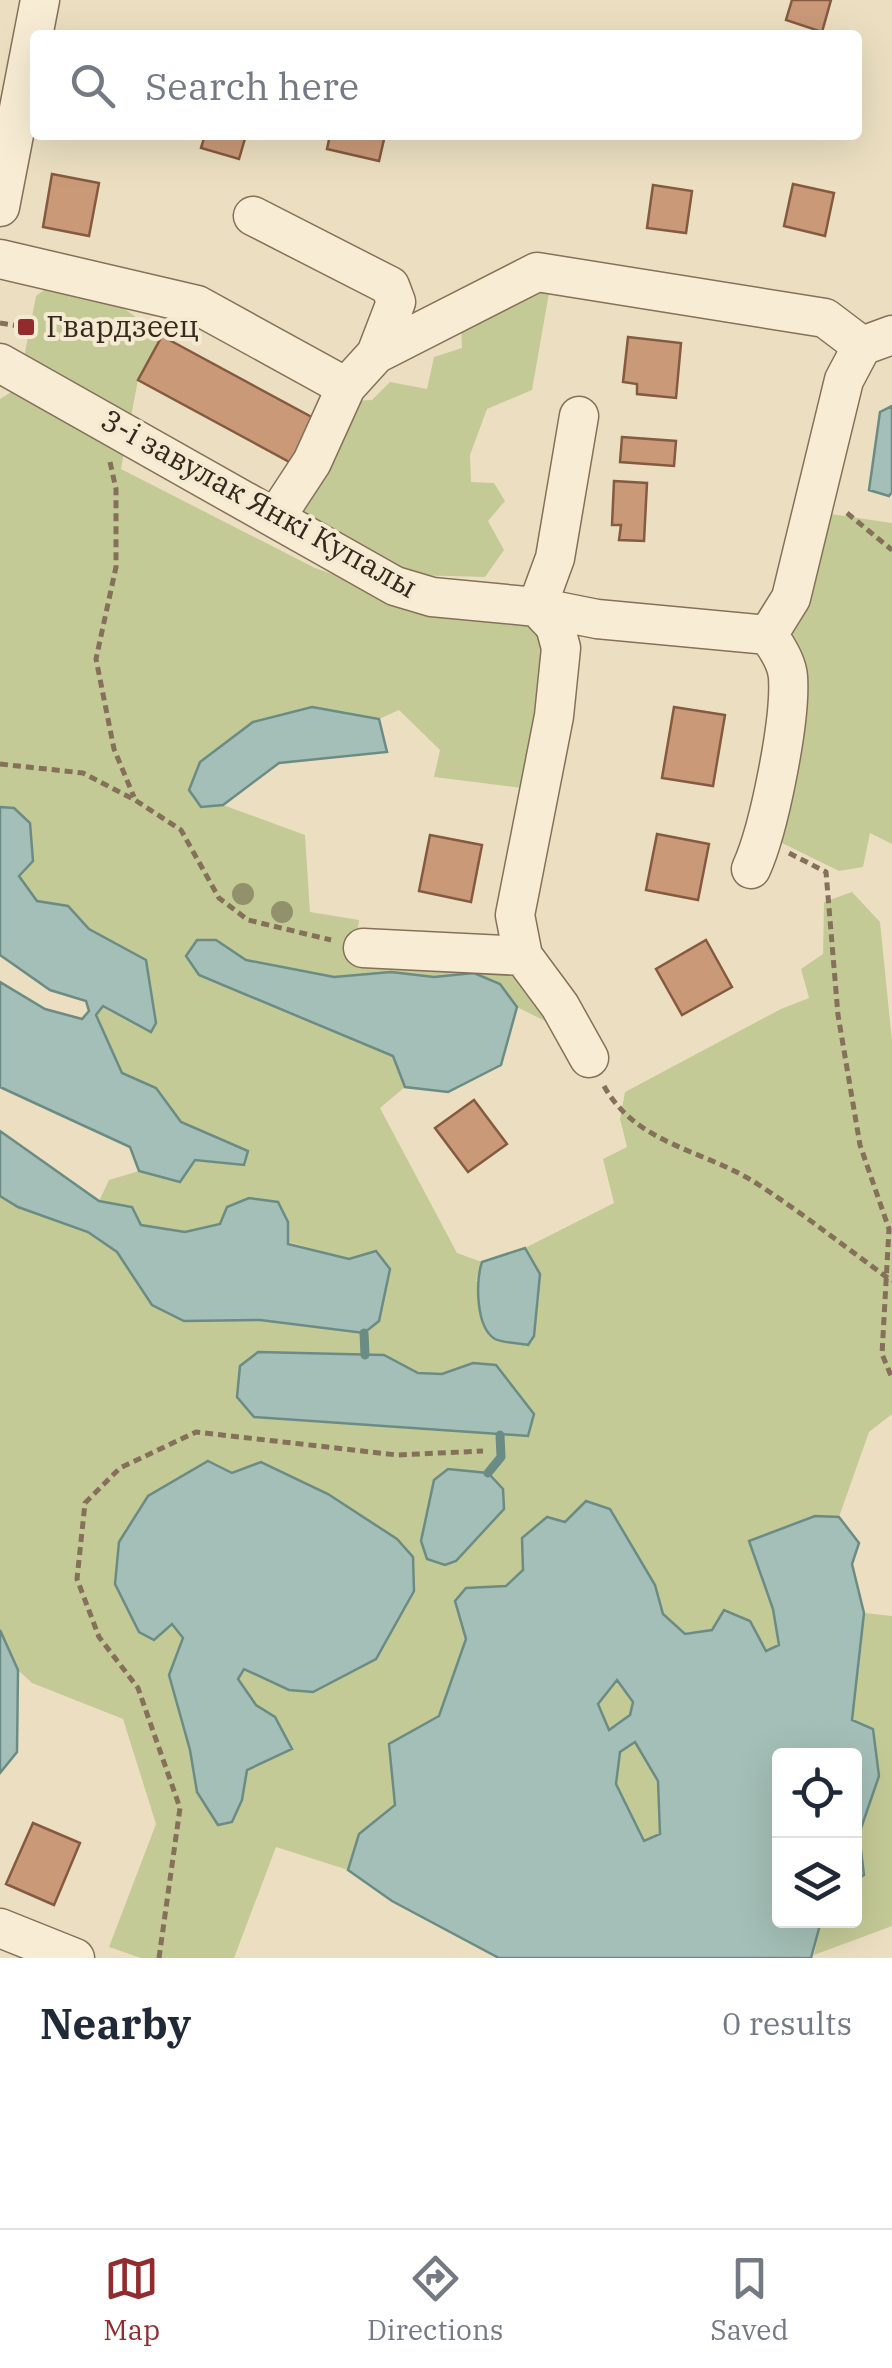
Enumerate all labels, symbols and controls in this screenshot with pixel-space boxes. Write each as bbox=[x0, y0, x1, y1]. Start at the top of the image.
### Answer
search box bbox=[30, 30, 862, 140]
icon: search bbox=[65, 58, 120, 113]
text: Search here bbox=[145, 61, 359, 110]
place label: Гвардзеец bbox=[46, 306, 199, 345]
marker: Гвардзеец bbox=[15, 316, 37, 338]
street label: 3-і завулак Янкі Купалы bbox=[95, 399, 425, 606]
map controls bbox=[772, 1748, 862, 1928]
button: locate bbox=[772, 1748, 862, 1838]
button: layers bbox=[772, 1838, 862, 1928]
text: Nearby bbox=[40, 1996, 191, 2051]
text: 0 results bbox=[722, 2002, 852, 2044]
tab: Map bbox=[103, 2251, 160, 2348]
tab: Directions bbox=[367, 2251, 503, 2348]
tab: Saved bbox=[710, 2251, 789, 2348]

